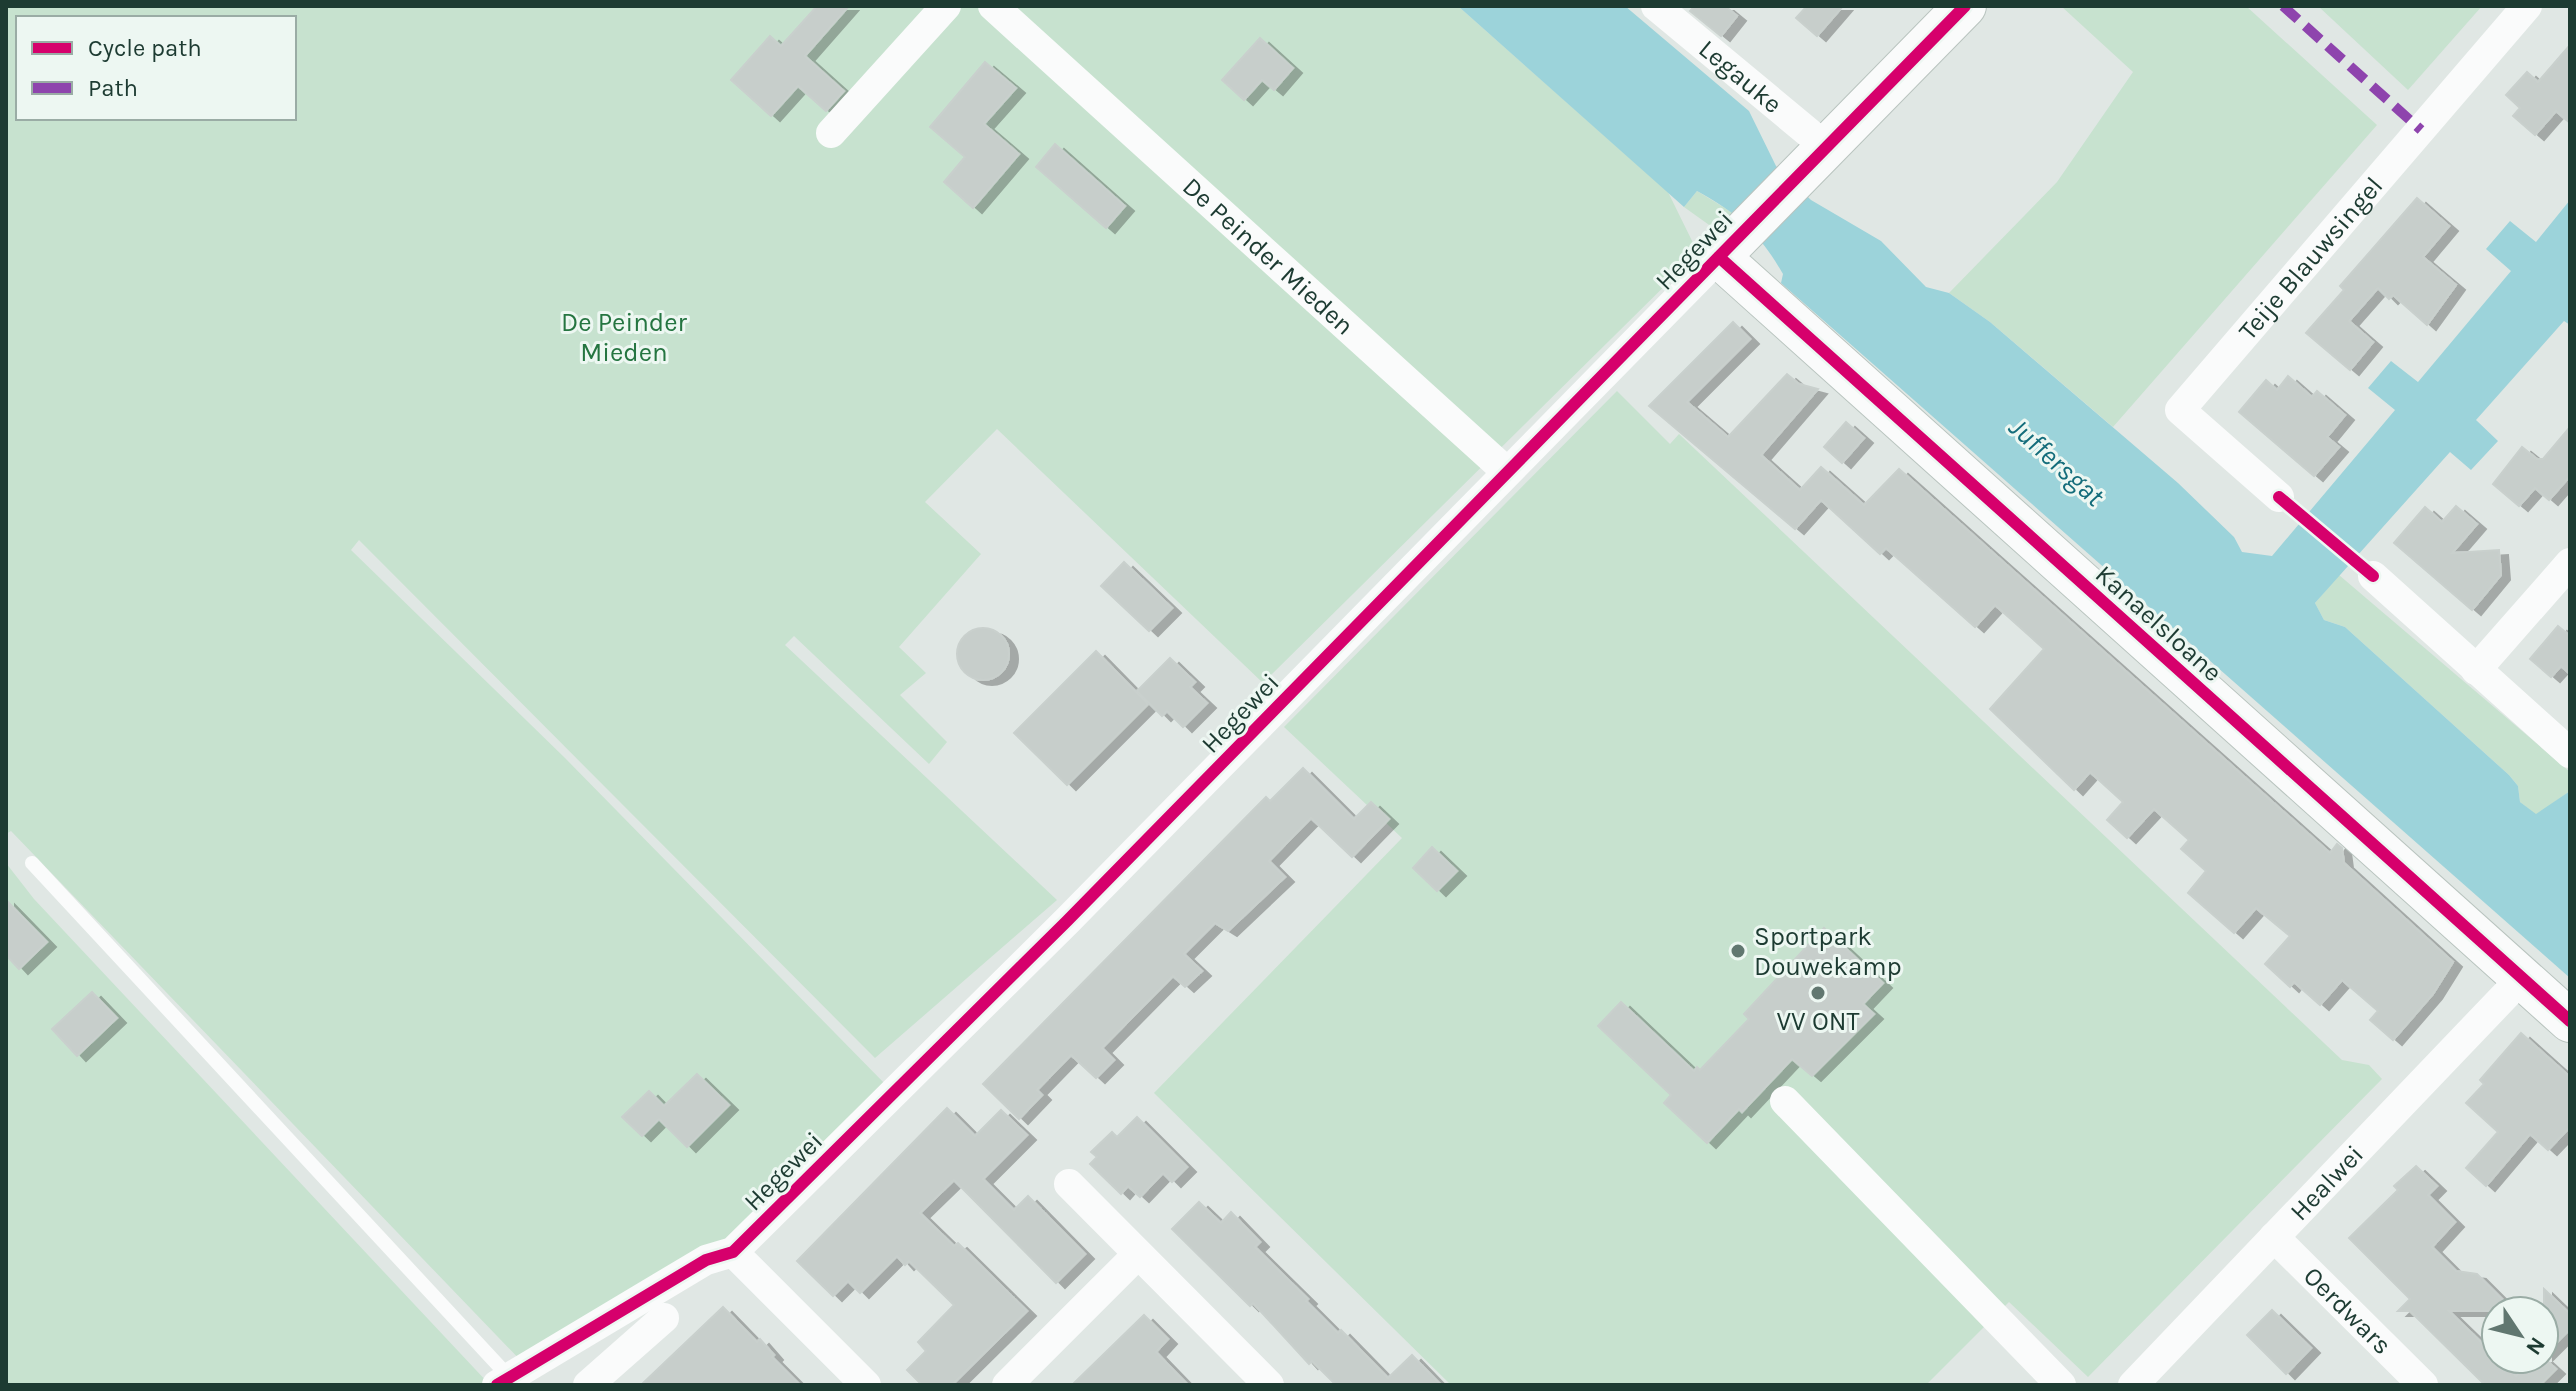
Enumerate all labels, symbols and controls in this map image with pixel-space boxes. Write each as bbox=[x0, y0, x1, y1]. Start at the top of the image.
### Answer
legend bbox=[16, 16, 296, 120]
street label: Legauke bbox=[1693, 33, 1788, 120]
text: Cycle path bbox=[88, 34, 202, 62]
text: Path bbox=[88, 74, 138, 102]
street label: De Peinder Mieden bbox=[1176, 171, 1360, 342]
street label: Teije Blauwsingel bbox=[2232, 171, 2389, 346]
street label: Hegewei bbox=[1649, 204, 1740, 297]
park label: De Peinder Mieden bbox=[561, 307, 688, 368]
water label: Juffersgat bbox=[2002, 410, 2111, 513]
street label: Kanaelsloane bbox=[2089, 559, 2228, 688]
street label: Hegewei bbox=[1195, 667, 1286, 760]
place label: Sportpark Douwekamp bbox=[1754, 921, 1902, 982]
marker: Sportpark Douwekamp bbox=[1729, 942, 1747, 960]
marker: VV ONT bbox=[1809, 984, 1827, 1002]
place label: VV ONT bbox=[1776, 1006, 1860, 1037]
street label: Hegewei bbox=[737, 1125, 829, 1217]
street label: Healwei bbox=[2284, 1139, 2370, 1227]
street label: Oerdwars bbox=[2297, 1260, 2398, 1361]
north arrow bbox=[2480, 1295, 2560, 1375]
text: N bbox=[2520, 1332, 2551, 1360]

